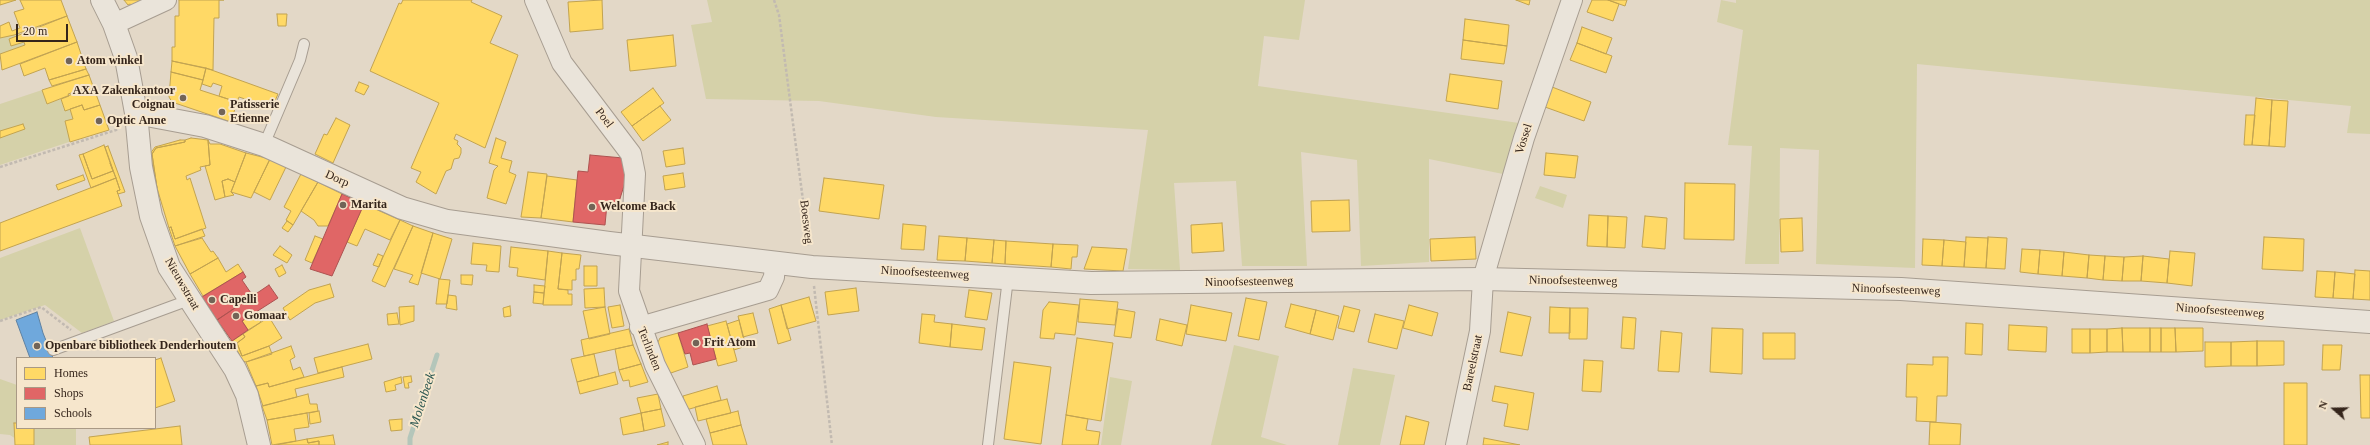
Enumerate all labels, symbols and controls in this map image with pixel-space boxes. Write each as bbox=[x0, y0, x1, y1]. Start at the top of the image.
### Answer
scale bar bbox=[18, 16, 70, 42]
text: 20 m bbox=[23, 24, 47, 38]
place label: Atom winkel bbox=[77, 54, 143, 68]
marker: Atom winkel bbox=[64, 56, 74, 66]
place label: AXA Zakenkantoor Coignau bbox=[73, 84, 175, 112]
marker: AXA Zakenkantoor Coignau bbox=[178, 93, 188, 103]
place label: Patisserie Etienne bbox=[230, 98, 279, 126]
street label: Poel bbox=[592, 105, 616, 131]
marker: Patisserie Etienne bbox=[217, 107, 227, 117]
place label: Optic Anne bbox=[107, 114, 166, 128]
marker: Optic Anne bbox=[94, 116, 104, 126]
street label: Vossel bbox=[1512, 122, 1536, 156]
street label: Dorp bbox=[323, 167, 351, 191]
place label: Marita bbox=[351, 198, 387, 212]
street label: Boesweg bbox=[796, 199, 816, 245]
marker: Marita bbox=[338, 200, 348, 210]
place label: Welcome Back bbox=[600, 200, 676, 214]
marker: Welcome Back bbox=[587, 202, 597, 212]
street label: Nieuwstraat bbox=[161, 255, 203, 313]
street label: Ninoofsesteenweg bbox=[880, 263, 970, 283]
street label: Ninoofsesteenweg bbox=[1529, 273, 1617, 289]
street label: Ninoofsesteenweg bbox=[1205, 274, 1293, 290]
street label: Ninoofsesteenweg bbox=[1851, 281, 1941, 299]
place label: Capelli bbox=[220, 293, 257, 307]
marker: Capelli bbox=[207, 295, 217, 305]
street label: Ninoofsesteenweg bbox=[2175, 301, 2265, 321]
place label: Gomaar bbox=[244, 309, 287, 323]
marker: Gomaar bbox=[231, 311, 241, 321]
street label: Terlinden bbox=[634, 325, 664, 373]
street label: Bareelstraat bbox=[1460, 333, 1486, 393]
place label: Frit Atom bbox=[704, 336, 756, 350]
marker: Frit Atom bbox=[691, 338, 701, 348]
place label: Openbare bibliotheek Denderhoutem bbox=[45, 339, 236, 353]
marker: Openbare bibliotheek Denderhoutem bbox=[32, 341, 42, 351]
legend bbox=[16, 357, 156, 429]
text: Homes bbox=[54, 366, 88, 380]
water label: Molenbeek bbox=[407, 370, 439, 430]
text: Shops bbox=[54, 386, 83, 400]
north arrow bbox=[2314, 389, 2354, 429]
text: N bbox=[2316, 399, 2330, 411]
text: Schools bbox=[54, 406, 92, 420]

